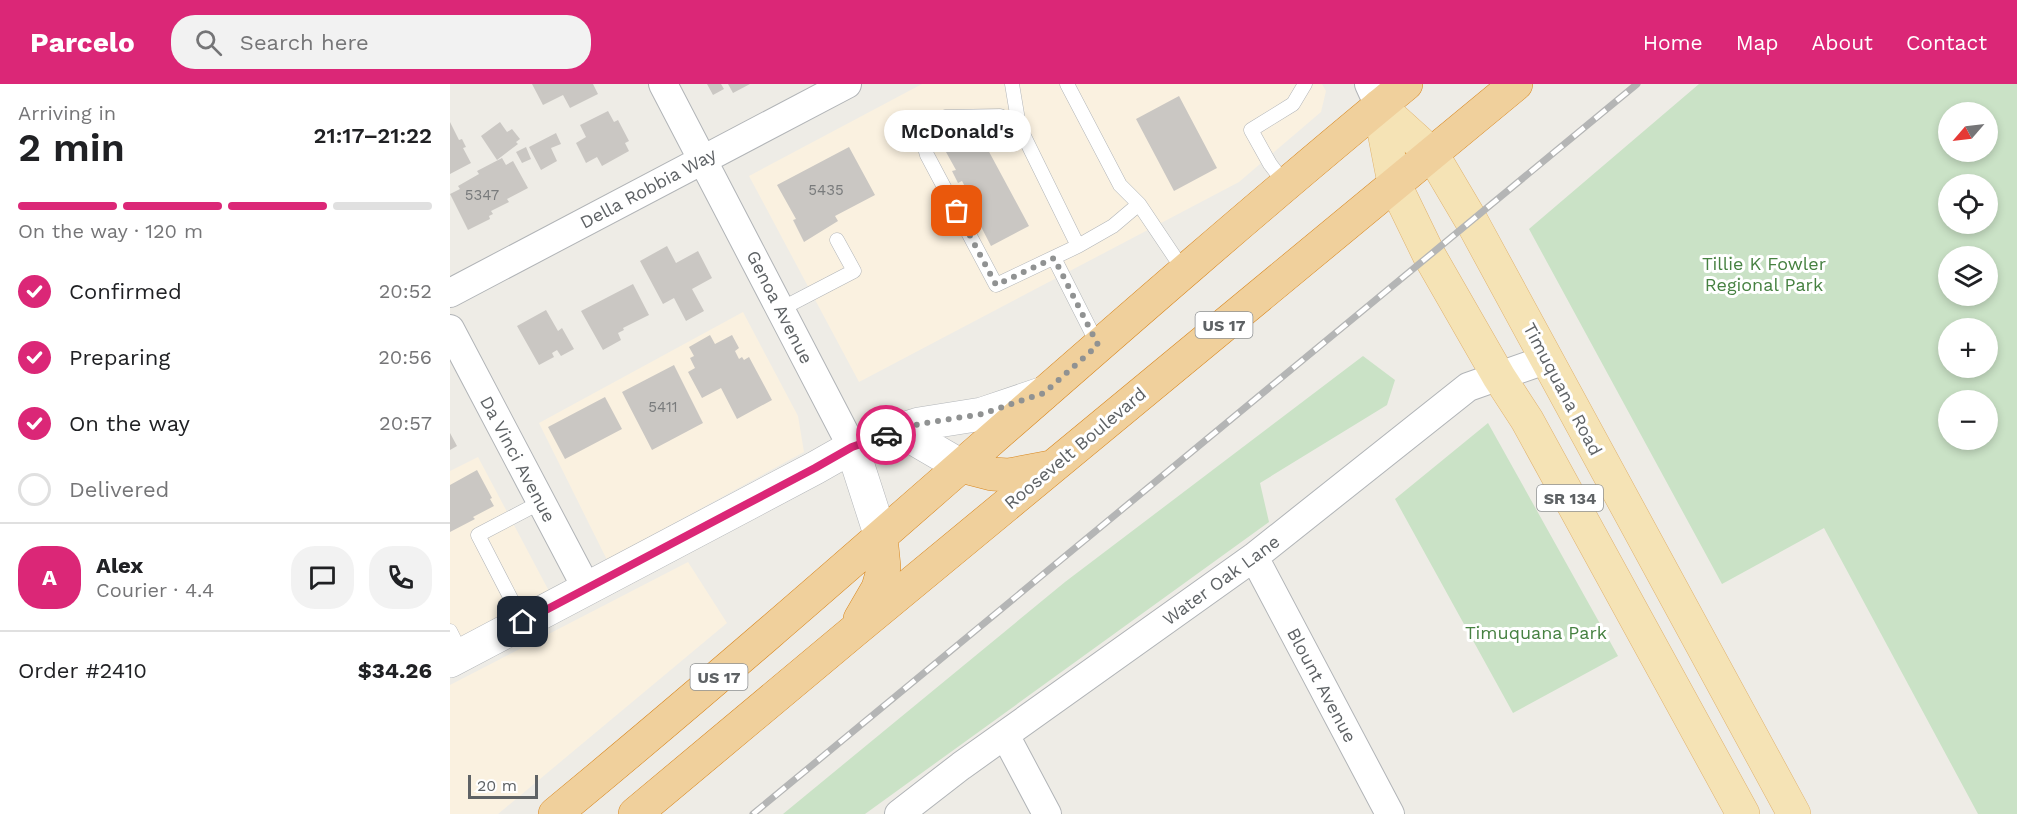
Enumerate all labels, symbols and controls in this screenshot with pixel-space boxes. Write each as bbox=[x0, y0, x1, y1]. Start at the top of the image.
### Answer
search box bbox=[171, 15, 591, 69]
text: Parcelo bbox=[30, 26, 135, 59]
icon: search bbox=[192, 26, 225, 59]
text: Search here bbox=[240, 30, 369, 55]
text: Home bbox=[1643, 30, 1703, 55]
text: Map bbox=[1736, 30, 1779, 55]
text: About bbox=[1812, 30, 1873, 55]
text: Contact bbox=[1906, 30, 1987, 55]
text: Arriving in bbox=[18, 101, 116, 125]
north arrow bbox=[1938, 102, 1998, 162]
map controls bbox=[1938, 102, 1998, 450]
callout: McDonald's bbox=[884, 109, 1030, 151]
text: McDonald's bbox=[901, 119, 1014, 143]
text: 21:17–21:22 bbox=[314, 123, 432, 148]
text: 2 min bbox=[18, 125, 125, 170]
street label: Della Robbia Way bbox=[576, 143, 720, 233]
button: locate bbox=[1938, 174, 1998, 234]
house number: 5435 bbox=[808, 181, 844, 199]
pin bbox=[931, 185, 982, 236]
house number: 5347 bbox=[465, 186, 499, 204]
icon: bag bbox=[940, 194, 973, 227]
text: On the way · 120 m bbox=[18, 219, 203, 243]
button: layers bbox=[1938, 246, 1998, 306]
street label: Genoa Avenue bbox=[742, 247, 818, 367]
park label: Tillie K Fowler Regional Park bbox=[1702, 253, 1826, 295]
icon: check bbox=[18, 275, 51, 308]
text: Confirmed bbox=[69, 279, 182, 304]
text: 20:52 bbox=[379, 279, 432, 303]
road number: US 17 bbox=[1196, 312, 1252, 338]
button: + bbox=[1938, 318, 1998, 378]
street label: Timuquana Road bbox=[1519, 319, 1607, 459]
icon: check bbox=[18, 341, 51, 374]
text: Preparing bbox=[69, 345, 170, 370]
text: 20:56 bbox=[378, 345, 432, 369]
street label: Roosevelt Boulevard bbox=[1000, 383, 1150, 513]
button: − bbox=[1938, 390, 1998, 450]
street label: Da Vinci Avenue bbox=[476, 392, 560, 526]
house number: 5411 bbox=[648, 398, 678, 416]
courier bbox=[856, 405, 916, 465]
icon: check bbox=[18, 407, 51, 440]
text: On the way bbox=[69, 411, 190, 436]
text: 20:57 bbox=[379, 411, 432, 435]
icon: car bbox=[870, 419, 903, 452]
text: Delivered bbox=[69, 477, 169, 502]
road number: SR 134 bbox=[1537, 485, 1603, 511]
street label: Water Oak Lane bbox=[1158, 531, 1284, 629]
button: chat bbox=[291, 546, 354, 609]
button: phone bbox=[369, 546, 432, 609]
text: Alex bbox=[96, 553, 143, 578]
text: A bbox=[42, 565, 57, 590]
text: Courier · 4.4 bbox=[96, 578, 214, 602]
pin bbox=[497, 596, 548, 647]
icon: home bbox=[506, 605, 539, 638]
park label: Timuquana Park bbox=[1465, 622, 1607, 643]
street label: Blount Avenue bbox=[1283, 624, 1361, 746]
text: Order #2410 bbox=[18, 658, 147, 683]
text: $34.26 bbox=[358, 658, 432, 683]
road number: US 17 bbox=[690, 664, 748, 690]
scale bar bbox=[468, 772, 538, 800]
text: 20 m bbox=[477, 776, 517, 795]

